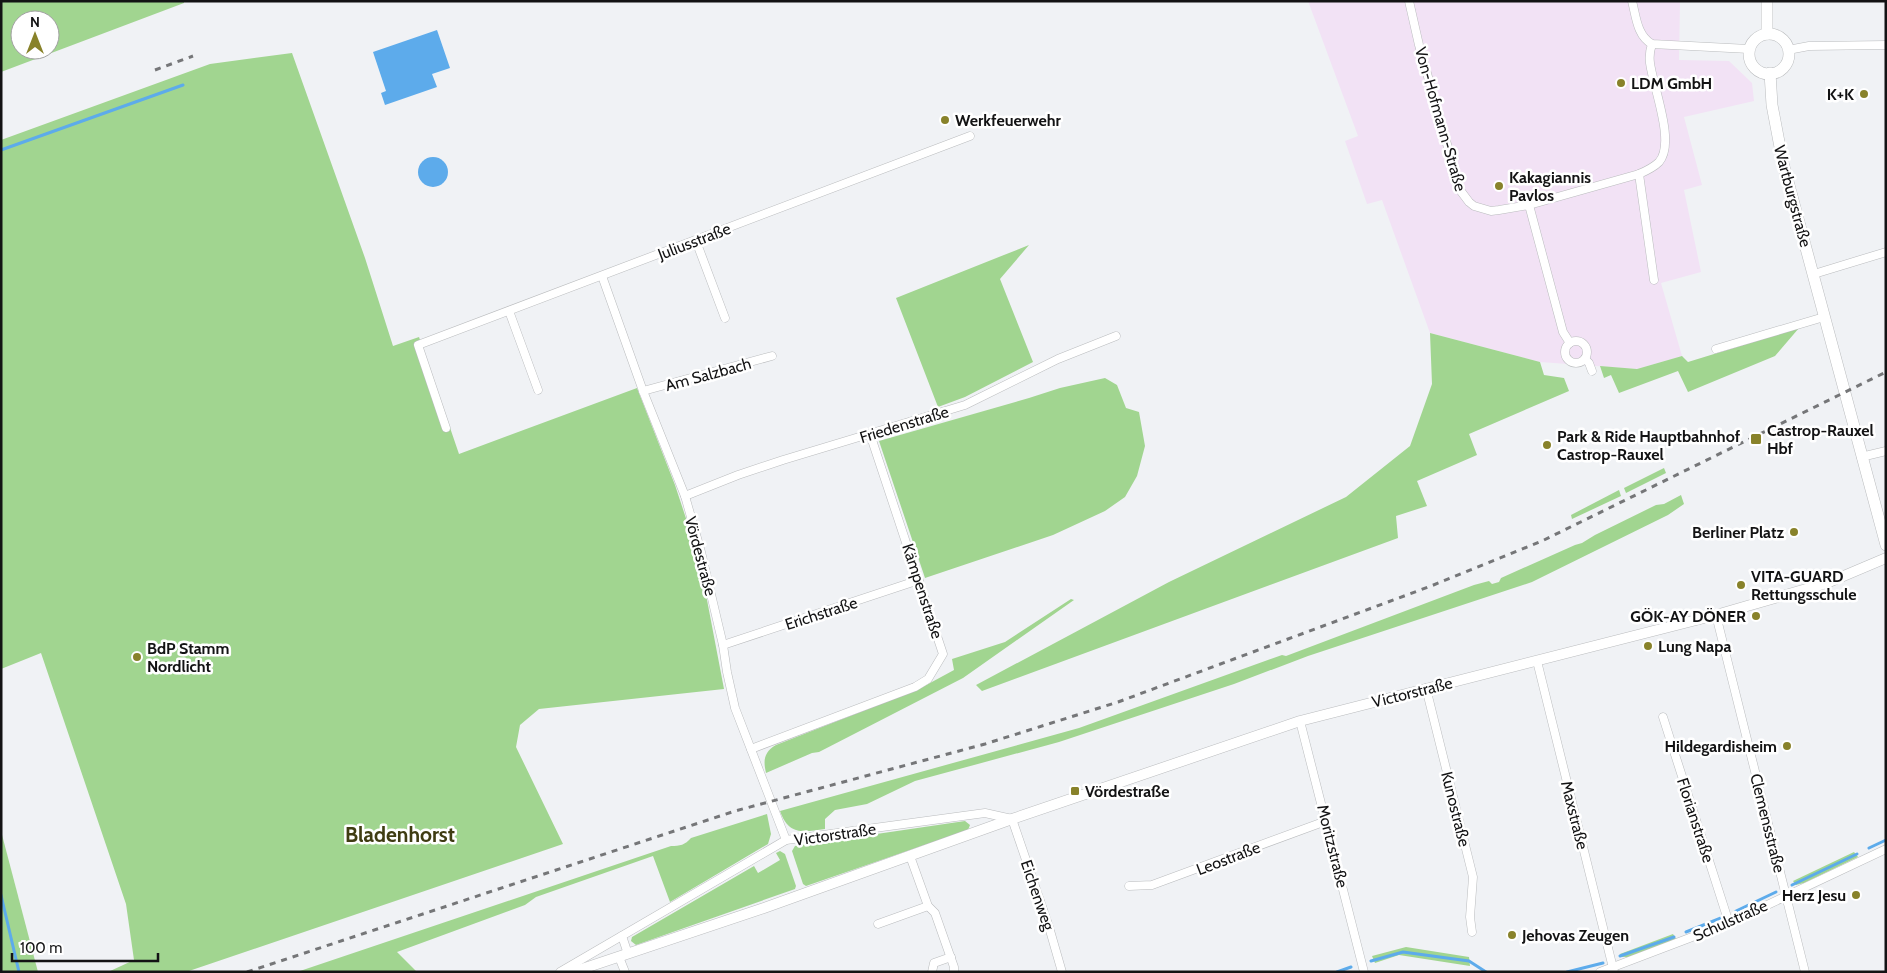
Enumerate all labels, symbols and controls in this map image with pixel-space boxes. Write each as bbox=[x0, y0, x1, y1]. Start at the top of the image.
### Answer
north arrow bbox=[10, 10, 60, 60]
text: N bbox=[30, 13, 40, 31]
street label: Von-Hofmann-Straße bbox=[1411, 45, 1470, 193]
place label: LDM GmbH bbox=[1631, 74, 1712, 93]
marker: LDM GmbH bbox=[1615, 77, 1627, 89]
place label: K+K bbox=[1827, 85, 1854, 104]
marker: K+K bbox=[1858, 88, 1870, 100]
place label: Werkfeuerwehr bbox=[955, 111, 1062, 130]
marker: Werkfeuerwehr bbox=[939, 114, 951, 126]
street label: Wartburgstraße bbox=[1770, 143, 1815, 249]
place label: Kakagiannis Pavlos bbox=[1509, 168, 1591, 205]
marker: Kakagiannis Pavlos bbox=[1493, 180, 1505, 192]
street label: Juliusstraße bbox=[654, 219, 733, 264]
street label: Am Salzbach bbox=[663, 354, 753, 395]
street label: Friedenstraße bbox=[857, 402, 951, 447]
place label: Castrop-Rauxel Hbf bbox=[1767, 421, 1874, 458]
place label: Park & Ride Hauptbahnhof Castrop-Rauxel bbox=[1557, 427, 1741, 464]
marker: Castrop-Rauxel Hbf bbox=[1749, 432, 1763, 446]
marker: Park & Ride Hauptbahnhof Castrop-Rauxel bbox=[1541, 439, 1553, 451]
street label: Vördestraße bbox=[681, 514, 720, 598]
place label: Berliner Platz bbox=[1692, 523, 1784, 542]
marker: Berliner Platz bbox=[1788, 526, 1800, 538]
street label: Kämpenstraße bbox=[898, 541, 947, 641]
place label: VITA-GUARD Rettungsschule bbox=[1751, 567, 1856, 604]
marker: VITA-GUARD Rettungsschule bbox=[1735, 579, 1747, 591]
street label: Erichstraße bbox=[783, 593, 860, 634]
place label: GÖK-AY DÖNER bbox=[1630, 607, 1746, 626]
marker: GÖK-AY DÖNER bbox=[1750, 610, 1762, 622]
place label: Lung Napa bbox=[1658, 637, 1731, 656]
place label: BdP Stamm Nordlicht bbox=[147, 639, 230, 676]
marker: Lung Napa bbox=[1642, 640, 1654, 652]
marker: BdP Stamm Nordlicht bbox=[131, 651, 143, 663]
street label: Victorstraße bbox=[1370, 673, 1454, 712]
place label: Hildegardisheim bbox=[1664, 737, 1777, 756]
marker: Hildegardisheim bbox=[1781, 740, 1793, 752]
street label: Kunostraße bbox=[1437, 770, 1474, 849]
street label: Clemensstraße bbox=[1746, 772, 1789, 875]
street label: Florianstraße bbox=[1673, 775, 1718, 865]
street label: Maxstraße bbox=[1557, 779, 1592, 851]
place label: Vördestraße bbox=[1085, 782, 1169, 801]
marker: Vördestraße bbox=[1069, 785, 1081, 797]
street label: Moritzstraße bbox=[1313, 803, 1352, 890]
street label: Victorstraße bbox=[793, 819, 877, 850]
district label: Bladenhorst bbox=[345, 822, 455, 847]
street label: Leostraße bbox=[1194, 838, 1263, 879]
street label: Eichenweg bbox=[1017, 857, 1059, 934]
place label: Herz Jesu bbox=[1782, 886, 1846, 905]
marker: Herz Jesu bbox=[1850, 889, 1862, 901]
street label: Schulstraße bbox=[1690, 896, 1770, 945]
place label: Jehovas Zeugen bbox=[1521, 926, 1629, 945]
marker: Jehovas Zeugen bbox=[1506, 929, 1518, 941]
scale bar bbox=[12, 930, 159, 962]
text: 100 m bbox=[20, 939, 62, 957]

